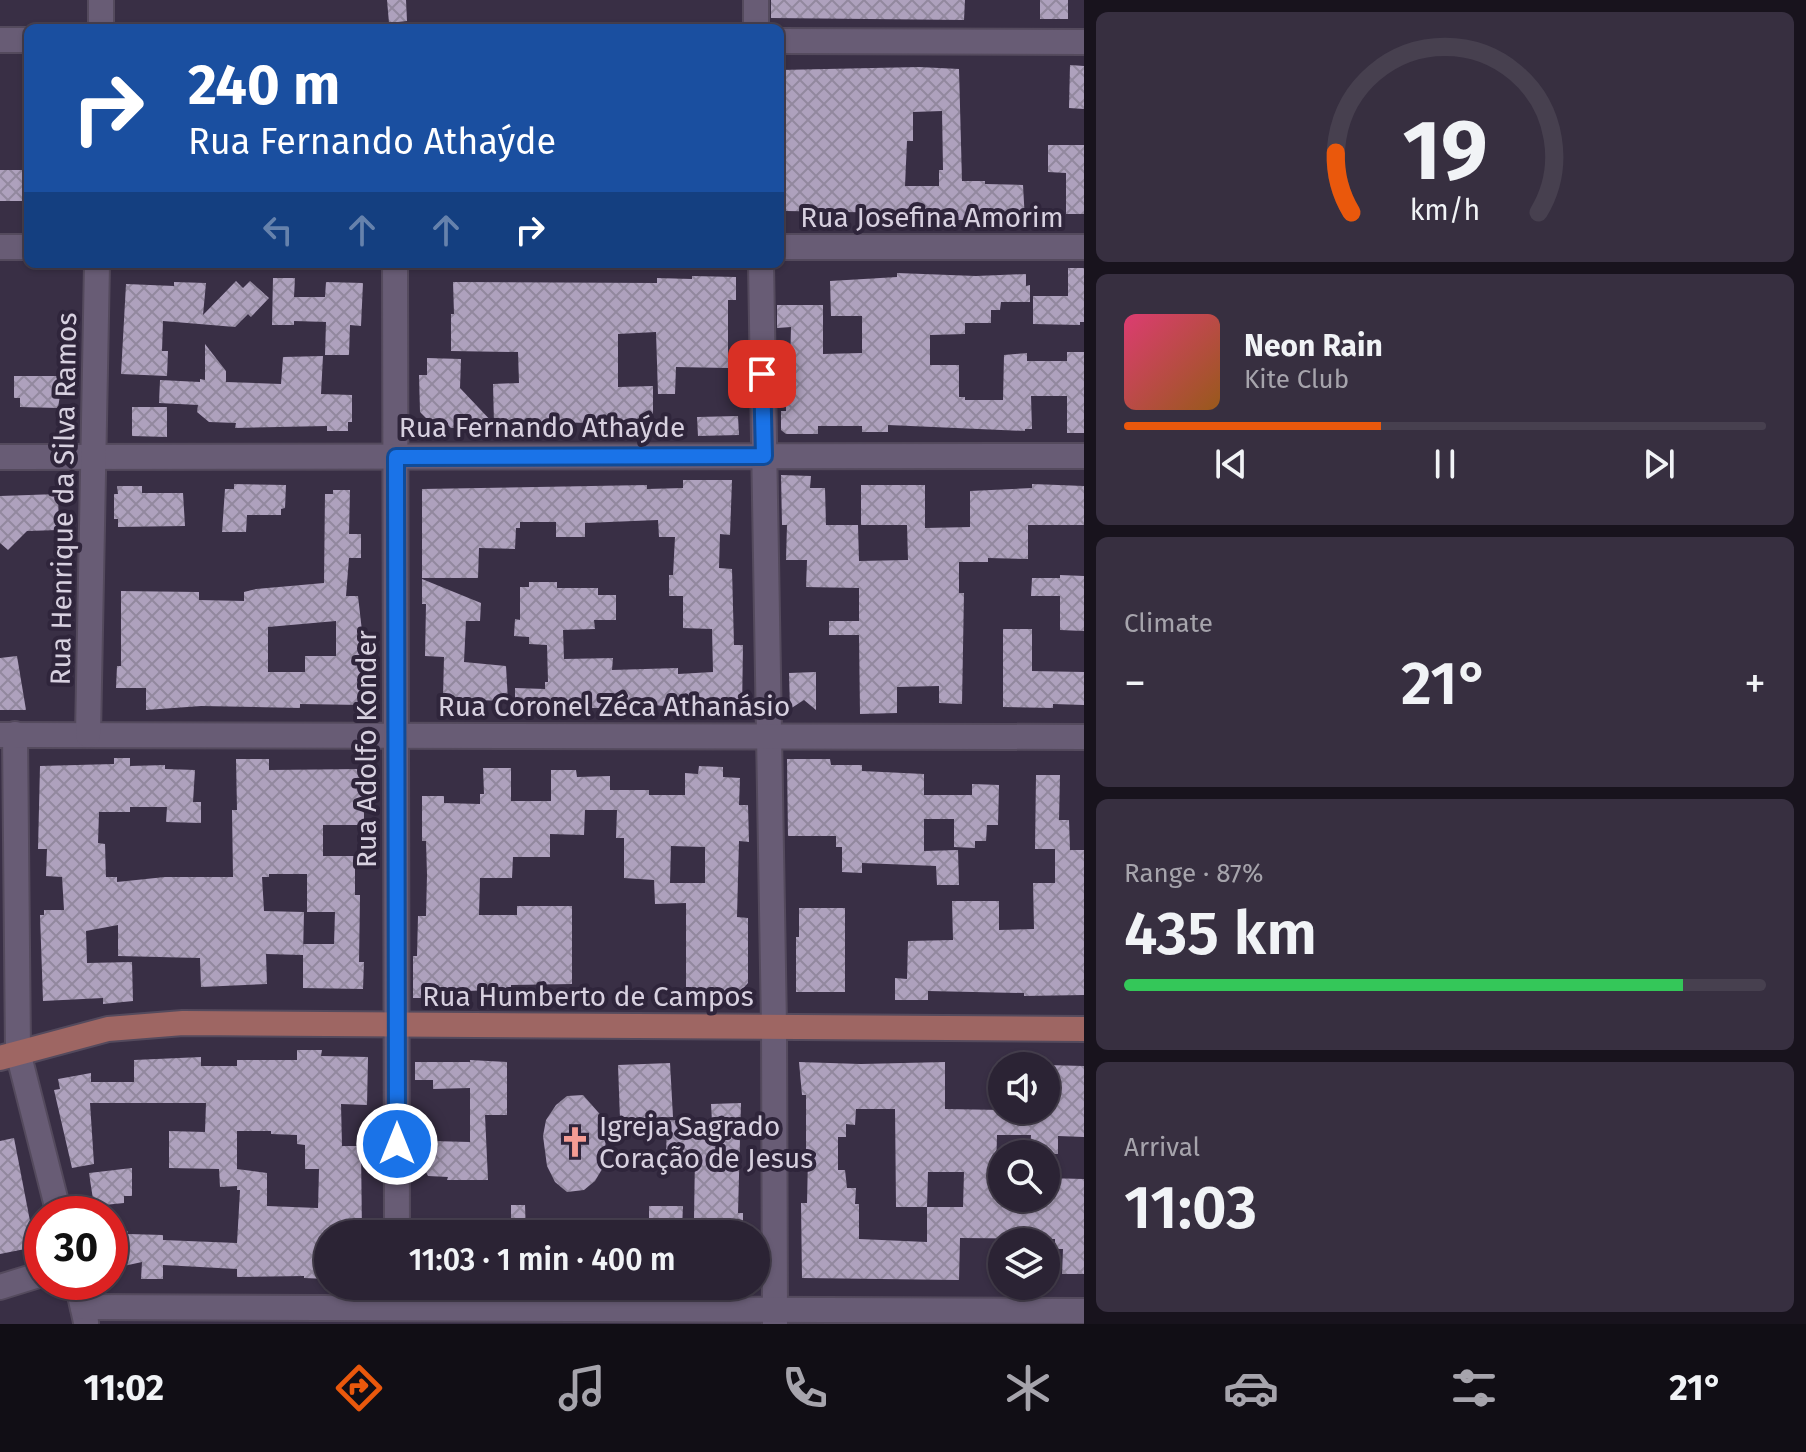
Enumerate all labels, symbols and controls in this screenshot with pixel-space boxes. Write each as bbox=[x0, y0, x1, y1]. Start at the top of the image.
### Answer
text: 240 m bbox=[188, 52, 340, 119]
icon: right bbox=[56, 56, 160, 160]
text: 19 bbox=[1402, 101, 1488, 201]
text: Rua Fernando Athaýde bbox=[188, 120, 556, 164]
text: km/h bbox=[1410, 193, 1480, 228]
street label: Rua Josefina Amorim bbox=[800, 201, 1064, 234]
icon: left bbox=[256, 208, 300, 252]
icon: ahead bbox=[340, 208, 384, 252]
icon: ahead bbox=[424, 208, 468, 252]
icon: right bbox=[508, 208, 552, 252]
street label: Rua Henrique da Silva Ramos bbox=[44, 312, 83, 686]
text: Neon Rain bbox=[1244, 328, 1383, 364]
pin bbox=[728, 340, 796, 408]
icon: arrive bbox=[740, 352, 784, 396]
text: Kite Club bbox=[1244, 364, 1349, 395]
street label: Rua Fernando Athaýde bbox=[399, 411, 685, 444]
icon: previous bbox=[1209, 442, 1253, 486]
icon: pause bbox=[1423, 442, 1467, 486]
icon: next bbox=[1637, 442, 1681, 486]
text: Climate bbox=[1124, 608, 1213, 639]
street label: Rua Adolfo Konder bbox=[350, 630, 383, 868]
text: 21° bbox=[1401, 648, 1489, 720]
text: − bbox=[1124, 657, 1146, 710]
text: + bbox=[1744, 657, 1766, 710]
street label: Rua Coronel Zéca Athanásio bbox=[438, 690, 790, 723]
text: Range · 87% bbox=[1124, 858, 1263, 889]
text: 435 km bbox=[1124, 898, 1317, 970]
street label: Rua Humberto de Campos bbox=[422, 980, 754, 1013]
map controls bbox=[988, 1052, 1060, 1300]
button: sound bbox=[988, 1052, 1060, 1124]
position arrow bbox=[355, 1102, 439, 1186]
place label: Igreja Sagrado Coração de Jesus bbox=[599, 1110, 813, 1175]
church icon: Igreja Sagrado Coração de Jesus bbox=[558, 1125, 592, 1159]
text: Arrival bbox=[1124, 1132, 1200, 1163]
button: search bbox=[988, 1140, 1060, 1212]
text: 11:03 bbox=[1124, 1172, 1257, 1244]
speed limit sign: 30 bbox=[24, 1196, 128, 1300]
button: layers bbox=[988, 1228, 1060, 1300]
text: 11:03 · 1 min · 400 m bbox=[409, 1242, 675, 1278]
icon: directions bbox=[331, 1360, 387, 1416]
icon: music bbox=[554, 1360, 610, 1416]
icon: phone bbox=[777, 1360, 833, 1416]
icon: climate bbox=[1000, 1360, 1056, 1416]
icon: car bbox=[1223, 1360, 1279, 1416]
icon: filters bbox=[1446, 1360, 1502, 1416]
text: 11:02 bbox=[84, 1366, 164, 1410]
text: 21° bbox=[1669, 1366, 1722, 1410]

